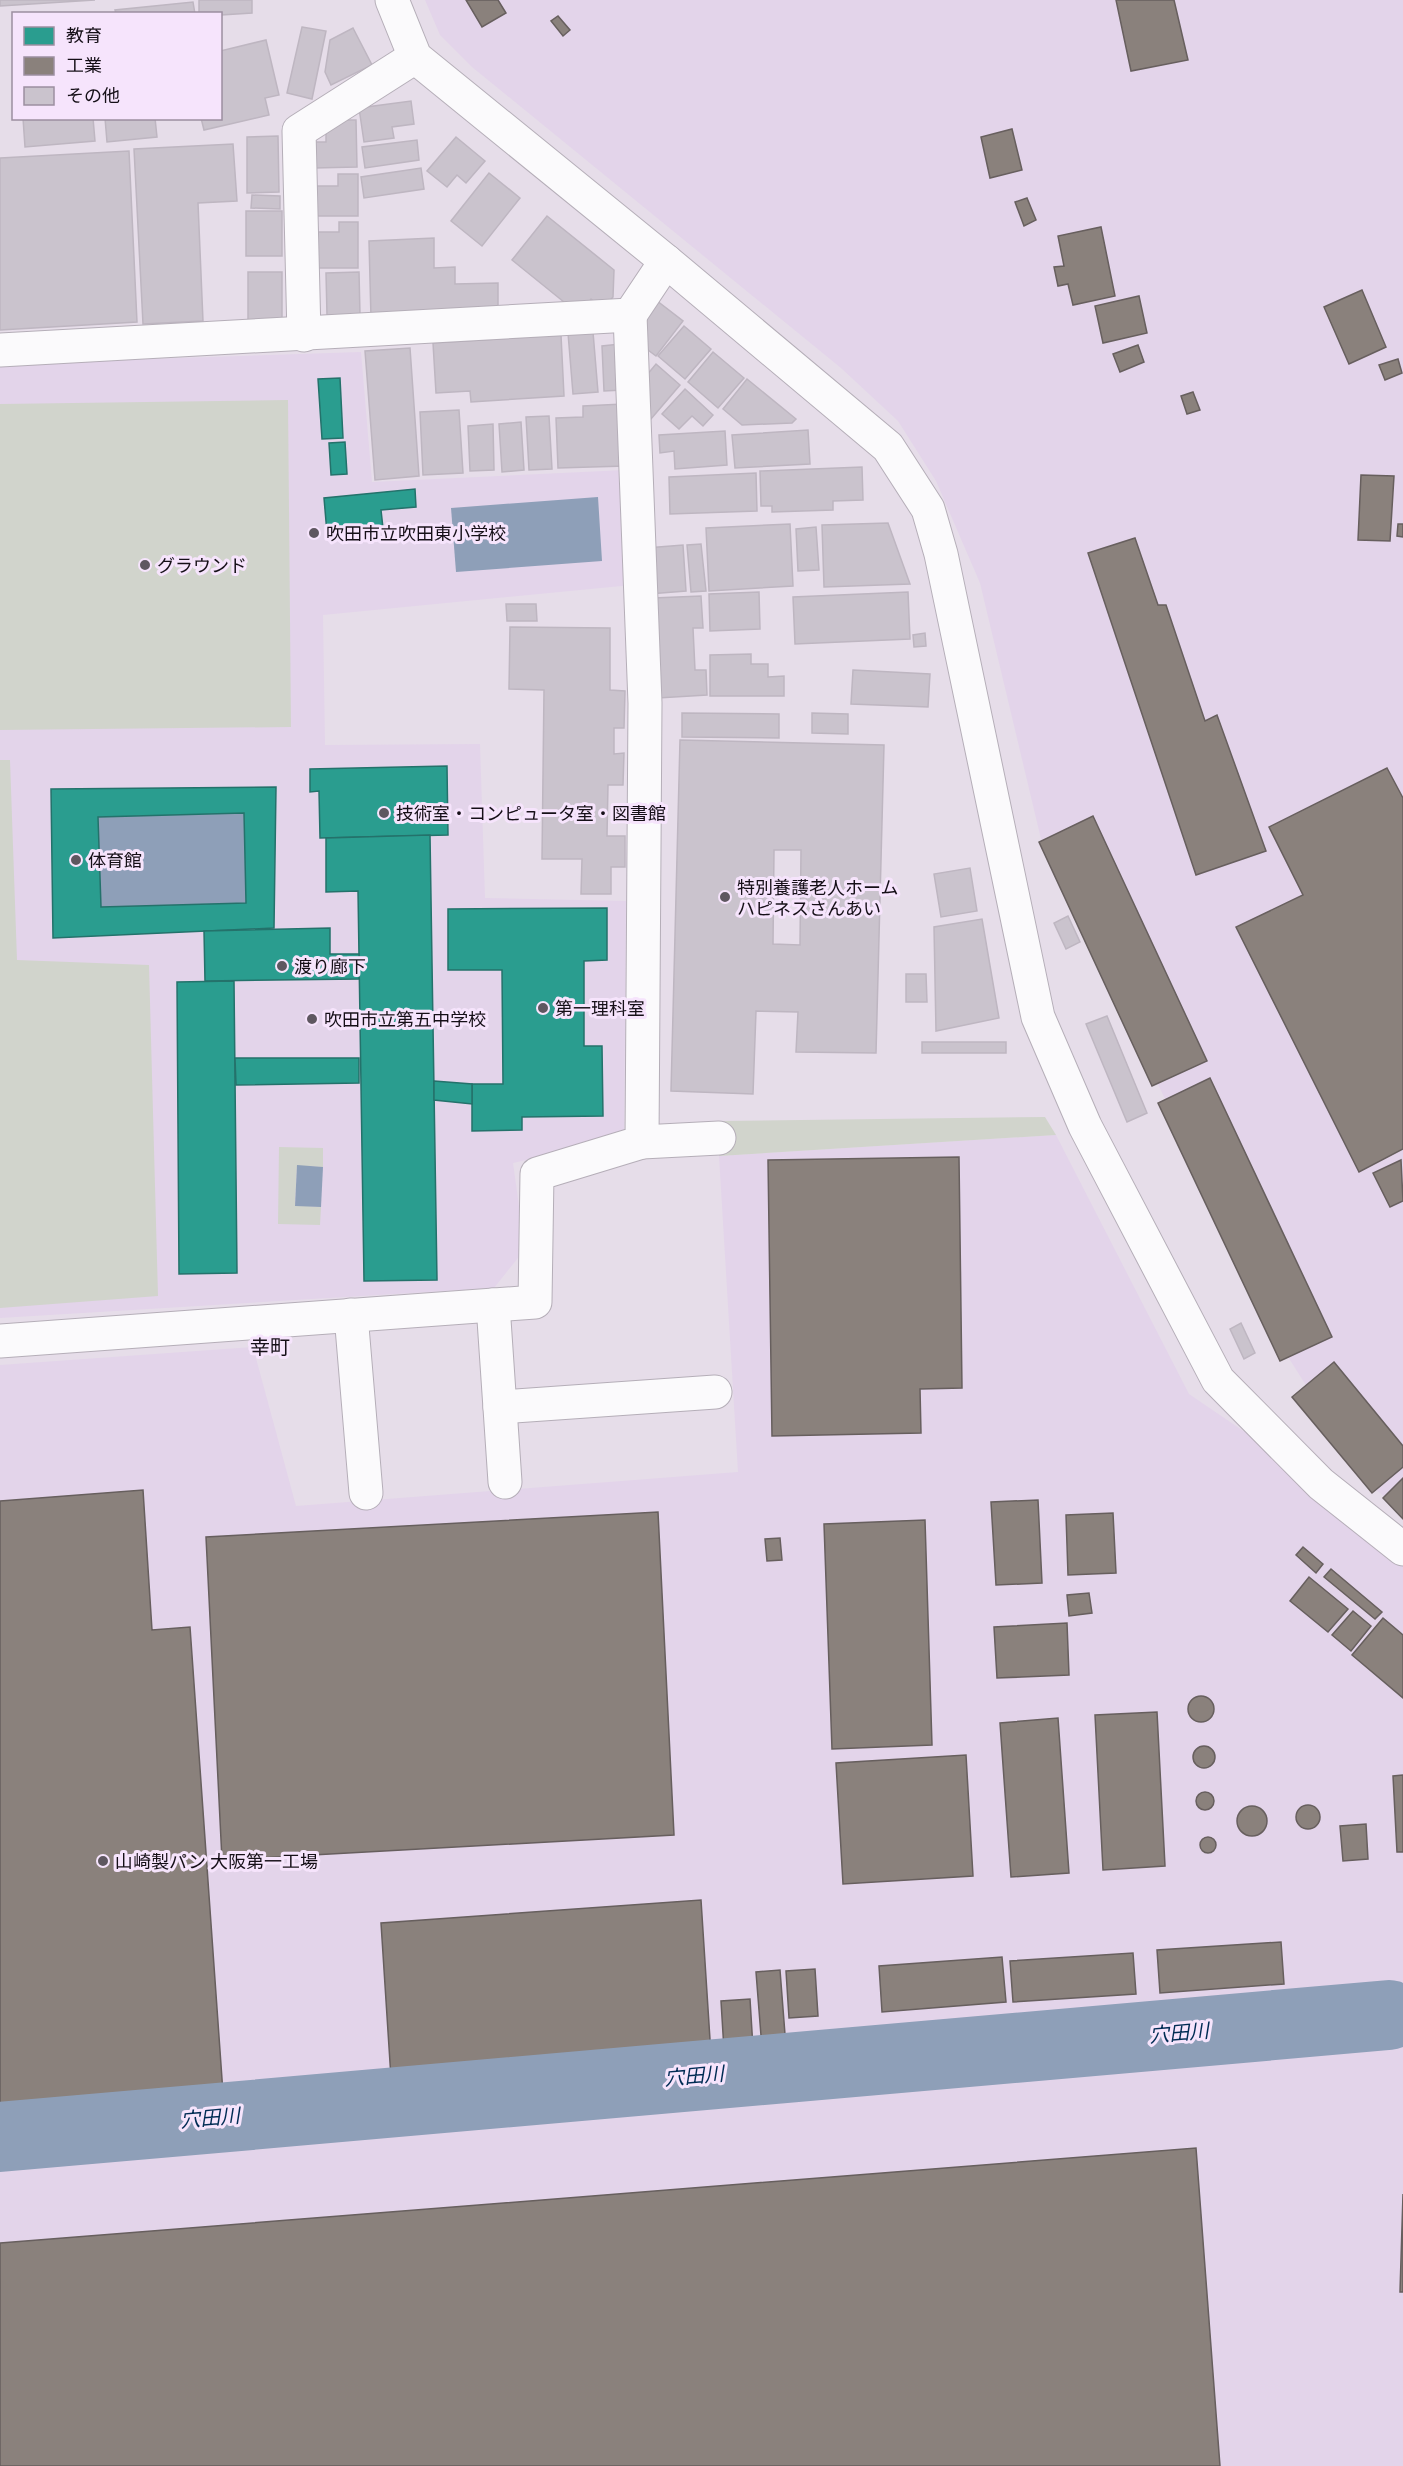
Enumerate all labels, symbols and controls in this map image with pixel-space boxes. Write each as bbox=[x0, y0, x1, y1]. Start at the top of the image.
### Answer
legend bbox=[12, 12, 222, 120]
text: 教育 bbox=[66, 23, 102, 48]
text: 工業 bbox=[66, 53, 102, 78]
text: その他 bbox=[66, 83, 120, 108]
place label: 吹田市立吹田東小学校 bbox=[326, 521, 506, 546]
marker: 吹田市立吹田東小学校 bbox=[307, 526, 321, 540]
place label: グラウンド bbox=[157, 553, 247, 578]
marker: グラウンド bbox=[138, 558, 152, 572]
place label: 技術室・コンピュータ室・図書館 bbox=[396, 801, 666, 826]
marker: 技術室・コンピュータ室・図書館 bbox=[377, 806, 391, 820]
place label: 体育館 bbox=[88, 848, 142, 873]
marker: 体育館 bbox=[69, 853, 83, 867]
place label: 特別養護老人ホーム ハピネスさんあい bbox=[737, 875, 898, 921]
marker: 特別養護老人ホーム ハピネスさんあい bbox=[718, 890, 732, 904]
place label: 渡り廊下 bbox=[294, 954, 366, 979]
marker: 渡り廊下 bbox=[275, 959, 289, 973]
place label: 第一理科室 bbox=[555, 996, 645, 1021]
marker: 第一理科室 bbox=[536, 1001, 550, 1015]
place label: 吹田市立第五中学校 bbox=[324, 1007, 486, 1032]
marker: 吹田市立第五中学校 bbox=[305, 1012, 319, 1026]
district label: 幸町 bbox=[250, 1333, 290, 1361]
place label: 山崎製パン 大阪第一工場 bbox=[115, 1849, 318, 1874]
marker: 山崎製パン 大阪第一工場 bbox=[96, 1854, 110, 1868]
water label: 穴田川 bbox=[1148, 2016, 1212, 2050]
water label: 穴田川 bbox=[663, 2059, 727, 2093]
water label: 穴田川 bbox=[179, 2101, 243, 2135]

